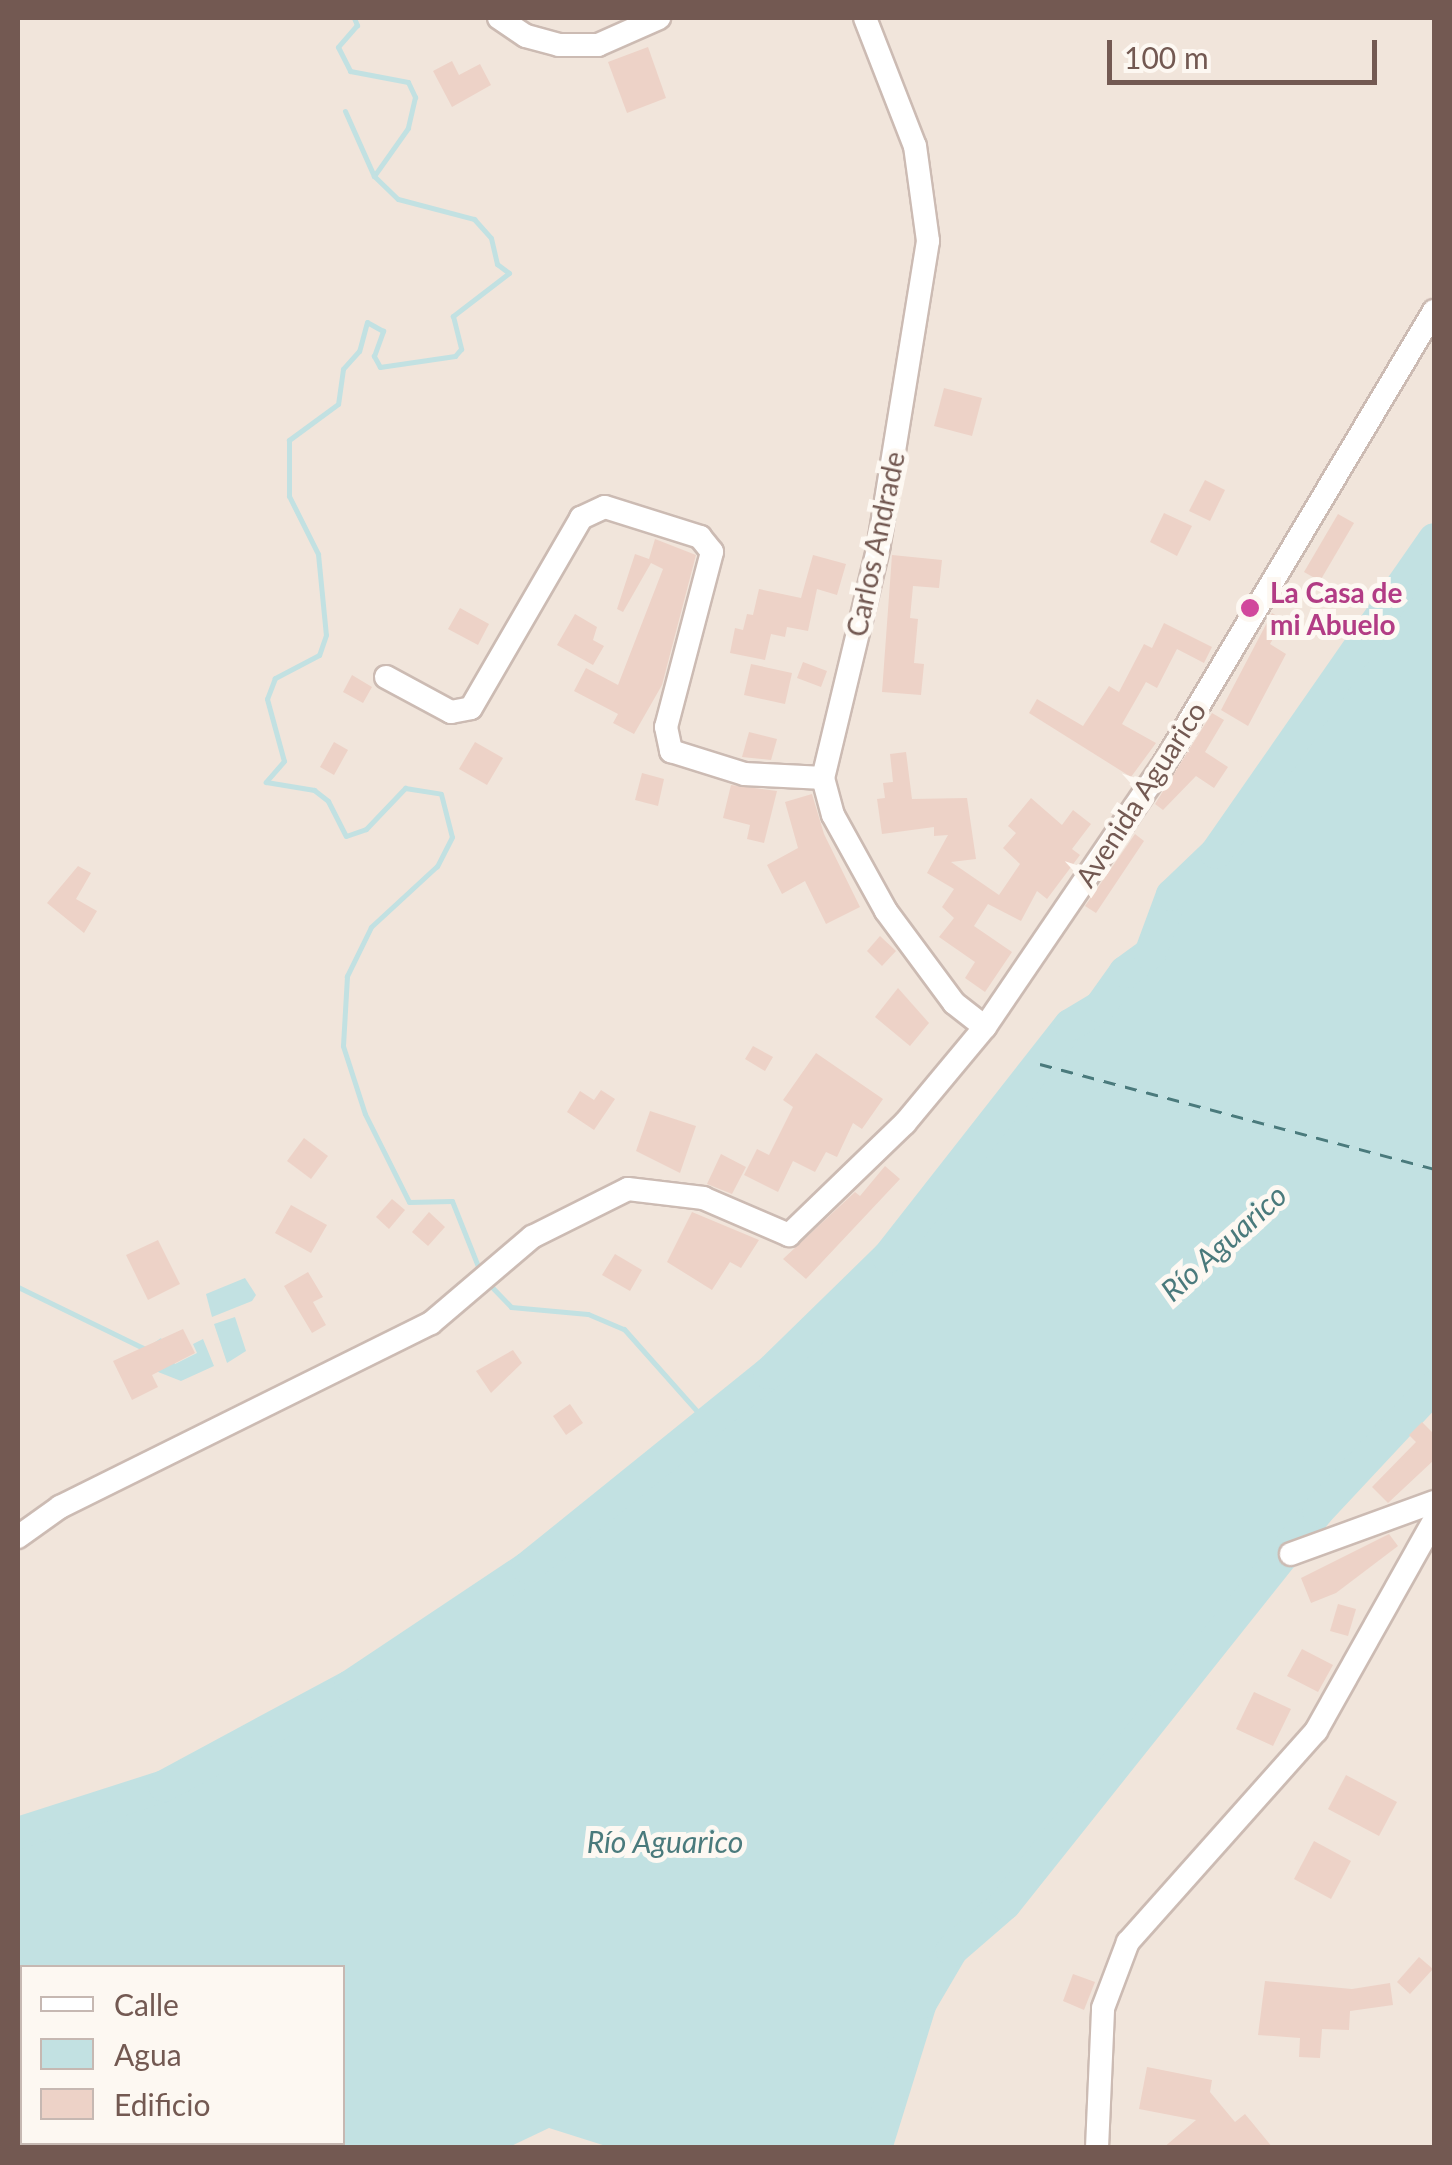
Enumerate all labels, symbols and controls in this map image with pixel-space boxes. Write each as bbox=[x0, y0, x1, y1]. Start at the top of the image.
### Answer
scale bar bbox=[1112, 20, 1382, 82]
text: 100 m bbox=[1124, 39, 1209, 75]
street label: Carlos Andrade bbox=[839, 448, 911, 640]
place label: La Casa de mi Abuelo bbox=[1270, 575, 1402, 641]
marker: La Casa de mi Abuelo bbox=[1239, 597, 1261, 619]
street label: Avenida Aguarico bbox=[1067, 695, 1213, 893]
water label: Río Aguarico bbox=[1152, 1176, 1294, 1308]
water label: Río Aguarico bbox=[586, 1823, 744, 1859]
legend bbox=[20, 1965, 345, 2145]
text: Calle bbox=[114, 1986, 179, 2022]
text: Agua bbox=[114, 2036, 182, 2072]
text: Edificio bbox=[114, 2086, 210, 2122]

